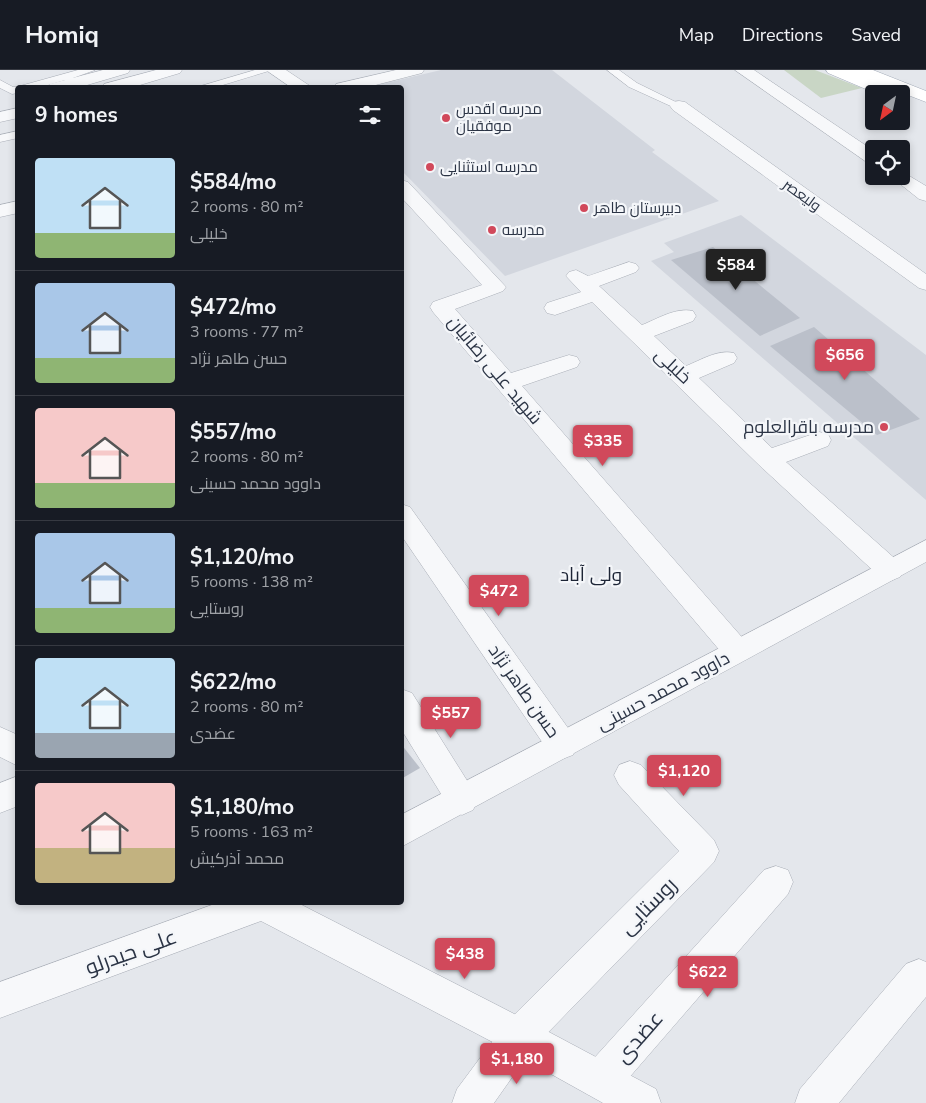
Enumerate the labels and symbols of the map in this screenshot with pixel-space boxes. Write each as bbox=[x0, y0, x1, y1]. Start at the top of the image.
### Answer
north arrow bbox=[865, 85, 910, 130]
place label: مدرسه اقدس موفقیان bbox=[456, 99, 542, 136]
marker: مدرسه اقدس موفقیان bbox=[440, 112, 452, 124]
place label: مدرسه استثنایی bbox=[440, 157, 538, 177]
marker: مدرسه استثنایی bbox=[424, 161, 436, 173]
street label: ولیعصر bbox=[778, 174, 825, 216]
place label: دبیرستان طاهر bbox=[593, 198, 681, 218]
marker: دبیرستان طاهر bbox=[578, 202, 590, 214]
place label: مدرسه bbox=[502, 220, 545, 240]
marker: مدرسه bbox=[486, 224, 498, 236]
pin: $584 bbox=[706, 248, 766, 291]
street label: شهید علی رضائیان bbox=[442, 310, 548, 430]
pin: $656 bbox=[815, 338, 875, 381]
street label: خلیلی bbox=[649, 343, 697, 389]
place label: مدرسه باقرالعلوم bbox=[743, 415, 874, 439]
marker: مدرسه باقرالعلوم bbox=[878, 421, 890, 433]
pin: $335 bbox=[573, 424, 633, 467]
district label: ولی آباد bbox=[560, 562, 622, 588]
pin: $472 bbox=[469, 574, 529, 617]
street label: حسن طاهر نژاد bbox=[483, 639, 565, 743]
street label: داوود محمد حسینی bbox=[592, 646, 734, 736]
pin: $557 bbox=[421, 696, 481, 739]
pin: $1,120 bbox=[643, 754, 725, 797]
street label: روستایی bbox=[613, 871, 683, 941]
street label: علی حیدرلو bbox=[81, 923, 181, 981]
pin: $438 bbox=[435, 938, 495, 980]
pin: $622 bbox=[678, 956, 738, 998]
street label: عضدی bbox=[609, 1005, 669, 1069]
pin: $1,180 bbox=[476, 1042, 558, 1085]

